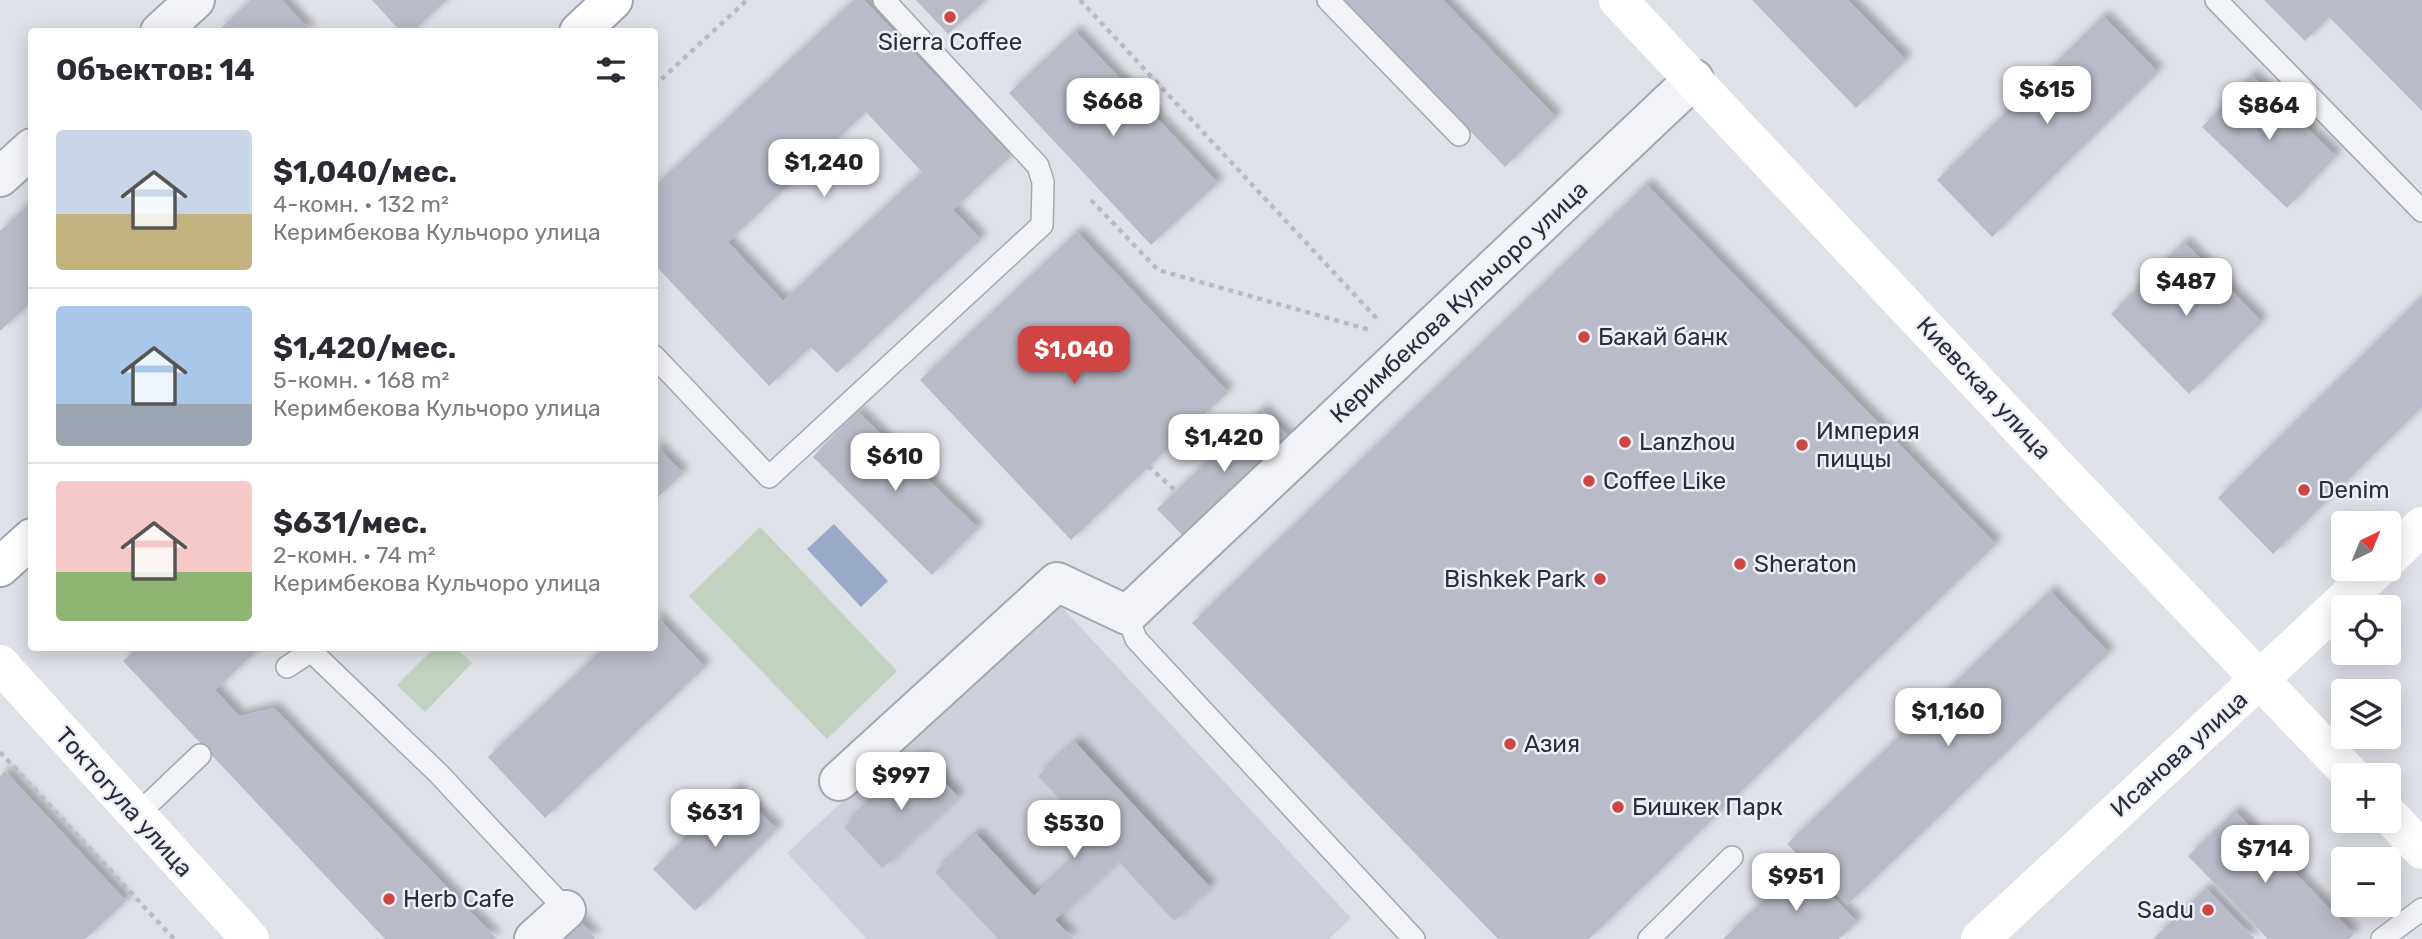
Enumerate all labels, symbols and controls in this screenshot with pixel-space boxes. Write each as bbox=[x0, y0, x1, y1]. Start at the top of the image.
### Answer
marker: Sierra Coffee bbox=[942, 9, 958, 25]
place label: Sierra Coffee bbox=[878, 28, 1022, 56]
icon: filters bbox=[592, 51, 630, 89]
text: Объектов: 14 bbox=[56, 52, 255, 88]
pin: $615 bbox=[2006, 66, 2088, 126]
text: $615 bbox=[2019, 75, 2075, 103]
pin: $668 bbox=[1072, 78, 1154, 138]
pin: $864 bbox=[2228, 82, 2310, 142]
text: $668 bbox=[1083, 87, 1143, 115]
text: $864 bbox=[2238, 91, 2300, 119]
pin: $1,240 bbox=[767, 140, 881, 199]
text: $1,240 bbox=[784, 148, 864, 176]
text: $1,040/мес. bbox=[273, 154, 457, 190]
icon: home bbox=[112, 158, 196, 242]
street label: Керимбекова Кульчоро улица bbox=[1324, 175, 1594, 429]
text: 4-комн. · 132 m² bbox=[273, 190, 449, 218]
text: Керимбекова Кульчоро улица bbox=[273, 218, 601, 246]
pin: $487 bbox=[2145, 258, 2227, 318]
text: $487 bbox=[2156, 267, 2216, 295]
street label: Киевская улица bbox=[1911, 311, 2057, 465]
place label: Бакай банк bbox=[1598, 323, 1728, 351]
pin: $1,040 bbox=[1017, 326, 1131, 386]
marker: Бакай банк bbox=[1576, 329, 1592, 345]
text: $1,420/мес. bbox=[273, 330, 456, 366]
icon: home bbox=[112, 334, 196, 418]
text: $1,040 bbox=[1034, 335, 1114, 363]
text: 5-комн. · 168 m² bbox=[273, 366, 449, 394]
text: Керимбекова Кульчоро улица bbox=[273, 394, 601, 422]
pin: $1,420 bbox=[1167, 414, 1281, 474]
place label: Империя пиццы bbox=[1816, 417, 1920, 473]
text: $1,420 bbox=[1184, 423, 1264, 451]
place label: Lanzhou bbox=[1639, 428, 1735, 456]
pin: $610 bbox=[854, 434, 936, 493]
marker: Lanzhou bbox=[1617, 434, 1633, 450]
marker: Империя пиццы bbox=[1794, 437, 1810, 453]
text: $610 bbox=[867, 442, 923, 470]
place label: Coffee Like bbox=[1603, 467, 1726, 495]
marker: Coffee Like bbox=[1581, 473, 1597, 489]
place label: Denim bbox=[2318, 476, 2390, 504]
marker: Denim bbox=[2296, 482, 2312, 498]
text: $631/мес. bbox=[273, 505, 427, 541]
icon: home bbox=[112, 509, 196, 593]
north arrow bbox=[2331, 511, 2401, 581]
map controls bbox=[2331, 511, 2401, 917]
text: 2-комн. · 74 m² bbox=[273, 541, 436, 569]
place label: Sheraton bbox=[1754, 550, 1857, 578]
marker: Sheraton bbox=[1732, 556, 1748, 572]
place label: Bishkek Park bbox=[1444, 565, 1587, 593]
text: Керимбекова Кульчоро улица bbox=[273, 569, 601, 597]
marker: Bishkek Park bbox=[1592, 571, 1608, 587]
button: locate bbox=[2331, 595, 2401, 665]
button: layers bbox=[2331, 679, 2401, 749]
street label: Исанова улица bbox=[2105, 685, 2253, 823]
pin: $1,160 bbox=[1891, 688, 2005, 748]
text: $1,160 bbox=[1911, 697, 1985, 725]
street label: Токтогула улица bbox=[50, 722, 198, 882]
place label: Азия bbox=[1524, 730, 1580, 758]
marker: Азия bbox=[1502, 736, 1518, 752]
pin: $997 bbox=[860, 752, 942, 812]
text: $997 bbox=[872, 761, 930, 789]
button: + bbox=[2331, 763, 2401, 833]
pin: $631 bbox=[674, 790, 756, 849]
place label: Бишкек Парк bbox=[1632, 793, 1783, 821]
text: $631 bbox=[687, 798, 743, 826]
marker: Бишкек Парк bbox=[1610, 799, 1626, 815]
pin: $530 bbox=[1033, 800, 1115, 860]
text: $530 bbox=[1043, 809, 1105, 837]
pin: $714 bbox=[2224, 826, 2306, 885]
text: $714 bbox=[2237, 834, 2293, 862]
button: − bbox=[2331, 847, 2401, 917]
pin: $951 bbox=[1755, 853, 1837, 913]
text: $951 bbox=[1768, 862, 1824, 890]
place label: Herb Cafe bbox=[403, 885, 514, 913]
marker: Herb Cafe bbox=[381, 891, 397, 907]
place label: Sadu bbox=[2137, 896, 2194, 924]
marker: Sadu bbox=[2200, 902, 2216, 918]

